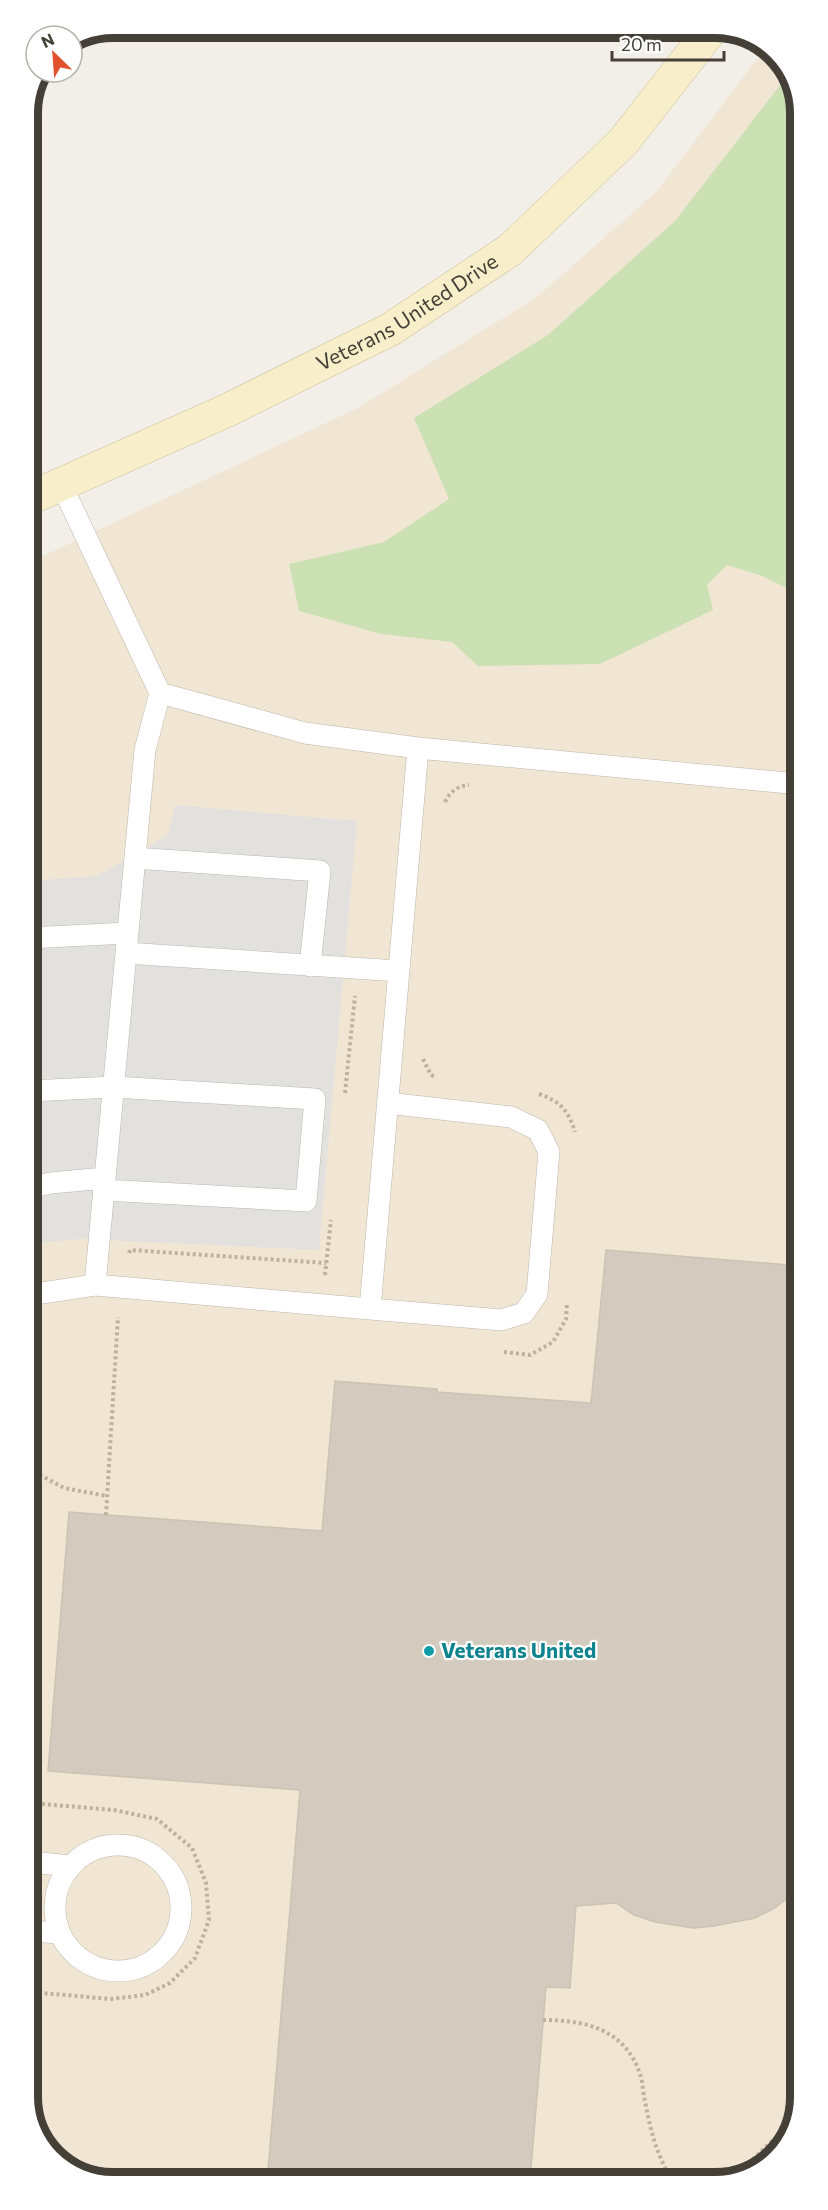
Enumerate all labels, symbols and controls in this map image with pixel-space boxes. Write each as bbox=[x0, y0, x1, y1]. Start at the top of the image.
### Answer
north arrow bbox=[24, 24, 84, 84]
scale bar bbox=[612, 24, 724, 62]
text: N bbox=[38, 29, 57, 51]
text: 20 m bbox=[621, 33, 662, 55]
street label: Veterans United Drive bbox=[312, 248, 502, 375]
place label: Veterans United bbox=[441, 1637, 596, 1662]
marker: Veterans United bbox=[422, 1644, 436, 1658]

